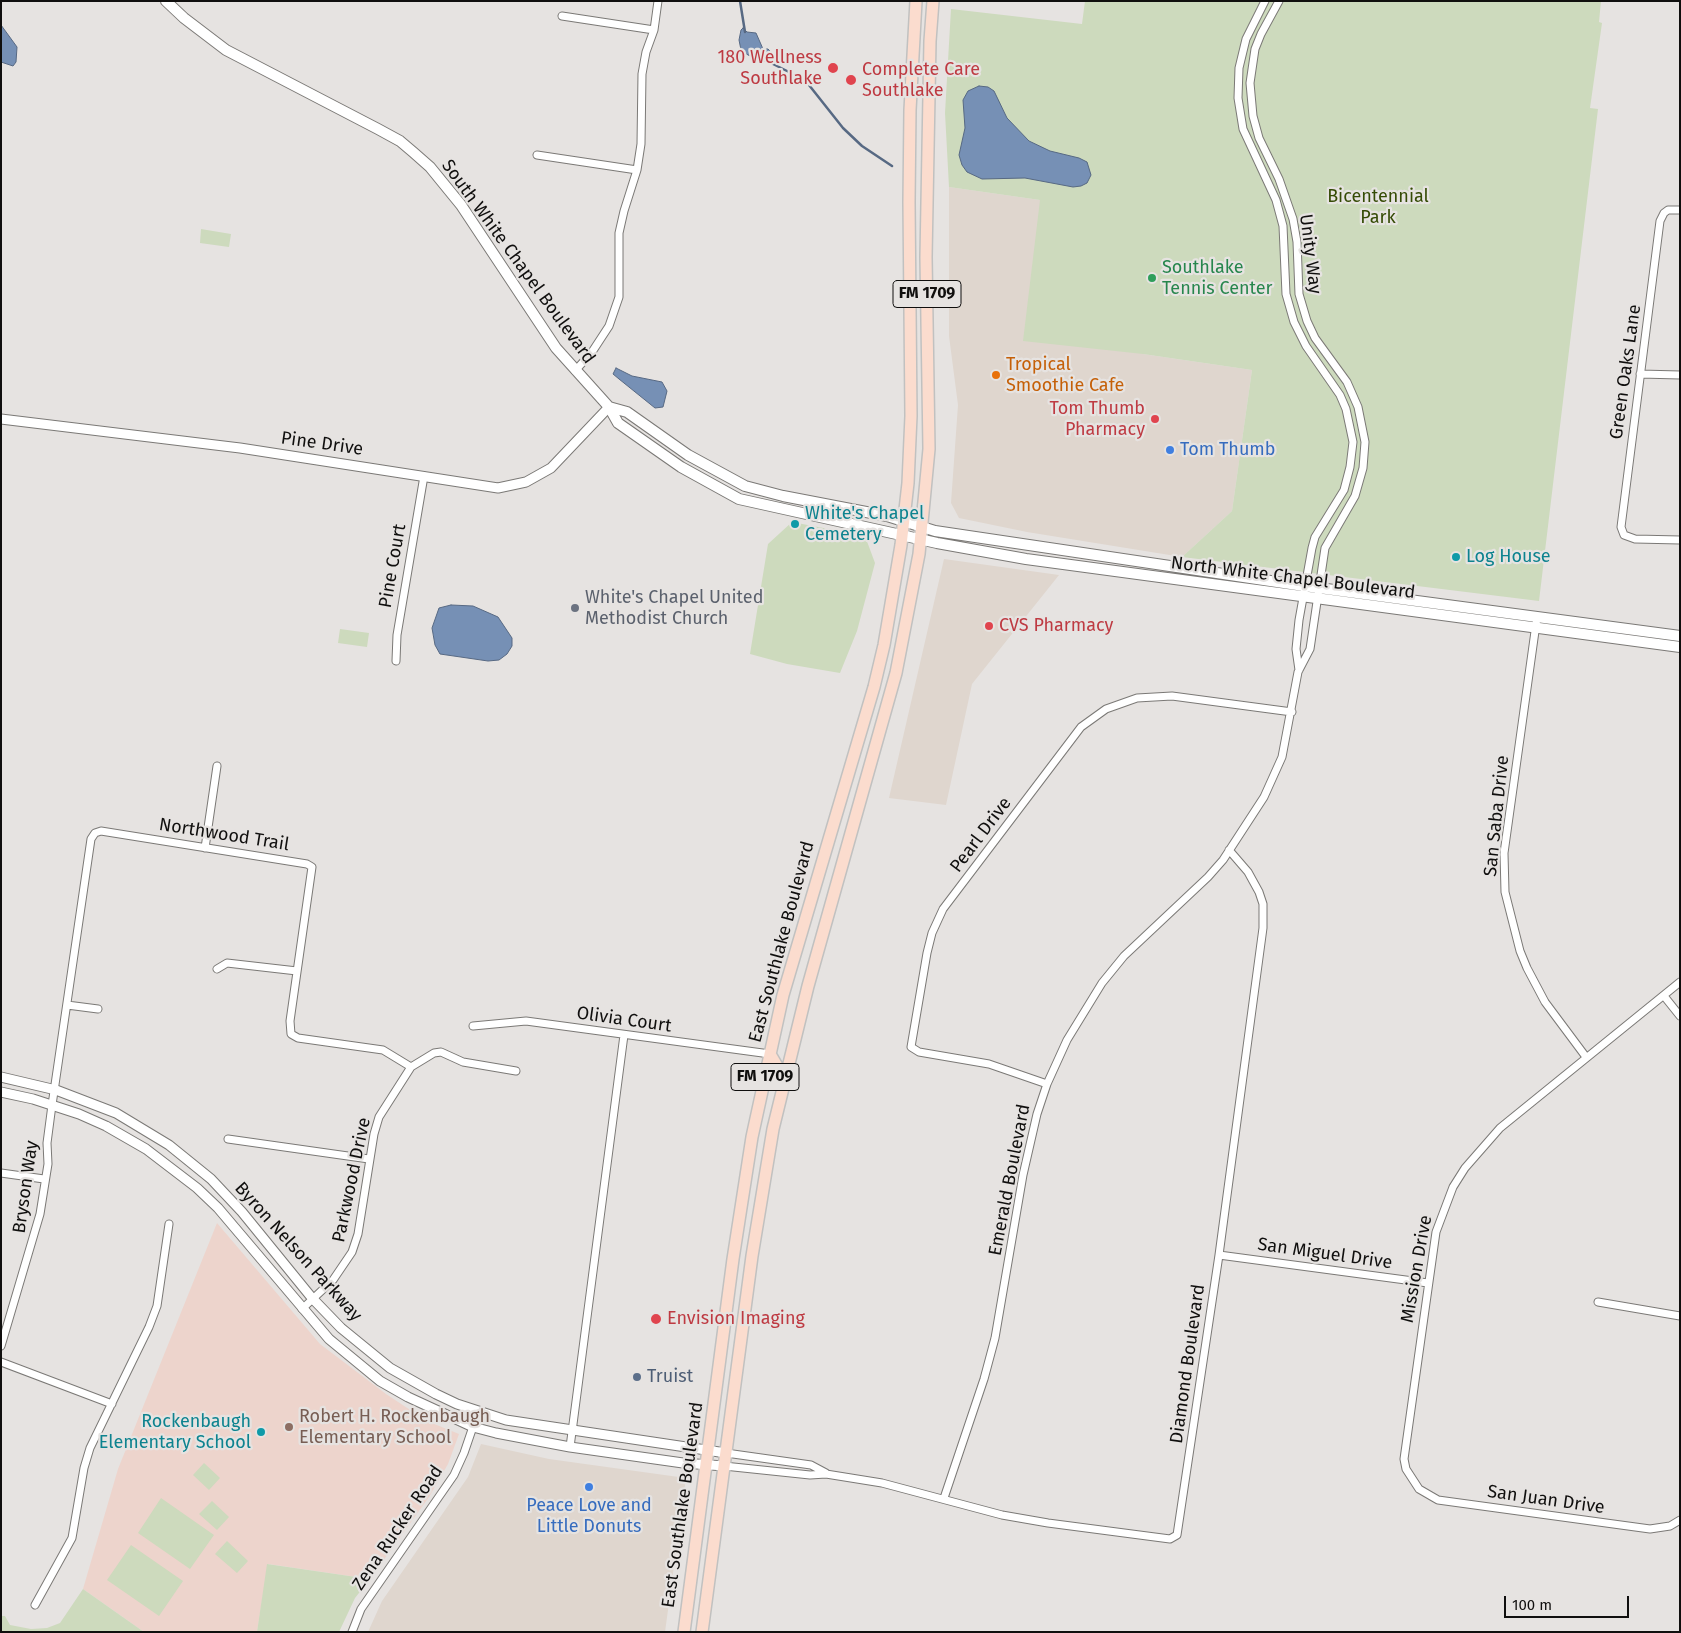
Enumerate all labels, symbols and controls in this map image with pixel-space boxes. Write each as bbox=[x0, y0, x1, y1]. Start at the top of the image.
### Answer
place label: 180 Wellness Southlake bbox=[717, 47, 822, 90]
place label: Complete Care Southlake bbox=[862, 59, 980, 102]
marker: 180 Wellness Southlake bbox=[826, 61, 840, 75]
marker: Complete Care Southlake bbox=[844, 73, 858, 87]
street label: South White Chapel Boulevard bbox=[437, 156, 599, 368]
park label: Bicentennial Park bbox=[1327, 186, 1429, 228]
street label: Unity Way bbox=[1294, 213, 1326, 295]
place label: Southlake Tennis Center bbox=[1162, 257, 1273, 300]
marker: Southlake Tennis Center bbox=[1146, 272, 1158, 284]
road number: FM 1709 bbox=[893, 280, 961, 308]
street label: Green Oaks Lane bbox=[1606, 303, 1646, 441]
place label: Tropical Smoothie Cafe bbox=[1006, 354, 1124, 396]
marker: Tropical Smoothie Cafe bbox=[990, 369, 1002, 381]
place label: Tom Thumb Pharmacy bbox=[1050, 398, 1145, 440]
marker: Tom Thumb Pharmacy bbox=[1149, 413, 1161, 425]
street label: Pine Drive bbox=[279, 428, 365, 460]
place label: Tom Thumb bbox=[1180, 439, 1275, 461]
marker: Tom Thumb bbox=[1164, 444, 1176, 456]
place label: White's Chapel Cemetery bbox=[805, 503, 924, 546]
marker: White's Chapel Cemetery bbox=[789, 518, 801, 530]
street label: Pine Court bbox=[375, 522, 411, 610]
place label: Log House bbox=[1466, 546, 1551, 568]
marker: Log House bbox=[1450, 551, 1462, 563]
street label: North White Chapel Boulevard bbox=[1170, 552, 1416, 604]
place label: White's Chapel United Methodist Church bbox=[585, 587, 763, 630]
marker: White's Chapel United Methodist Church bbox=[569, 602, 581, 614]
place label: CVS Pharmacy bbox=[999, 615, 1113, 637]
marker: CVS Pharmacy bbox=[983, 620, 995, 632]
street label: San Saba Drive bbox=[1480, 754, 1514, 878]
street label: Pearl Drive bbox=[946, 793, 1016, 877]
street label: Northwood Trail bbox=[157, 814, 291, 856]
street label: East Southlake Boulevard bbox=[745, 839, 819, 1045]
street label: Olivia Court bbox=[575, 1003, 673, 1037]
road number: FM 1709 bbox=[731, 1064, 799, 1090]
street label: Emerald Boulevard bbox=[985, 1102, 1035, 1258]
street label: Parkwood Drive bbox=[328, 1116, 376, 1244]
street label: Bryson Way bbox=[9, 1139, 43, 1235]
street label: Byron Nelson Parkway bbox=[230, 1178, 366, 1326]
street label: Mission Drive bbox=[1397, 1214, 1437, 1324]
street label: San Miguel Drive bbox=[1256, 1234, 1394, 1274]
street label: Diamond Boulevard bbox=[1166, 1283, 1210, 1445]
place label: Envision Imaging bbox=[667, 1308, 805, 1330]
marker: Envision Imaging bbox=[649, 1312, 663, 1326]
place label: Truist bbox=[647, 1366, 693, 1388]
marker: Truist bbox=[631, 1371, 643, 1383]
street label: East Southlake Boulevard bbox=[658, 1401, 708, 1609]
place label: Robert H. Rockenbaugh Elementary School bbox=[299, 1406, 490, 1448]
place label: Rockenbaugh Elementary School bbox=[99, 1411, 251, 1454]
marker: Robert H. Rockenbaugh Elementary School bbox=[283, 1421, 295, 1433]
marker: Rockenbaugh Elementary School bbox=[255, 1426, 267, 1438]
street label: Zena Rucker Road bbox=[348, 1461, 448, 1595]
marker: Peace Love and Little Donuts bbox=[583, 1481, 595, 1493]
street label: San Juan Drive bbox=[1486, 1481, 1606, 1519]
place label: Peace Love and Little Donuts bbox=[526, 1495, 652, 1538]
scale bar bbox=[1506, 1586, 1631, 1618]
text: 100 m bbox=[1512, 1596, 1552, 1614]

